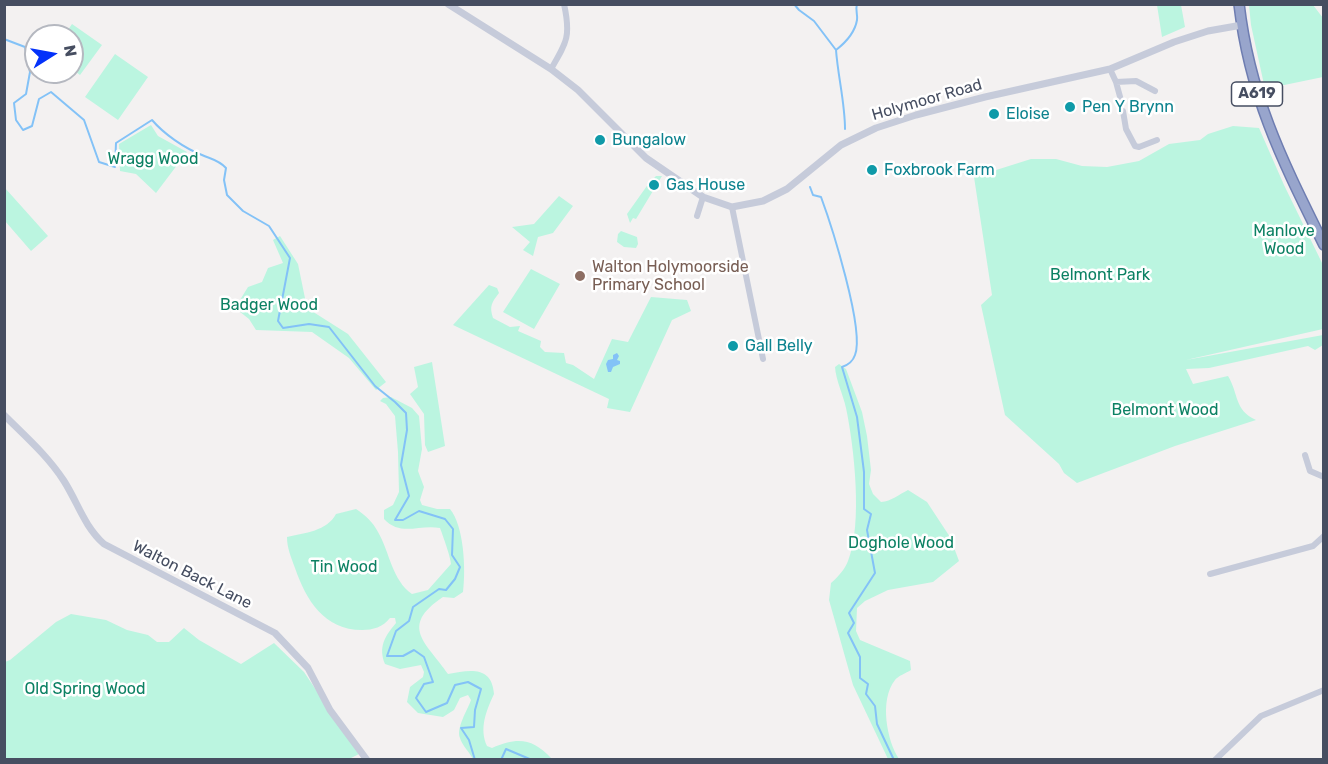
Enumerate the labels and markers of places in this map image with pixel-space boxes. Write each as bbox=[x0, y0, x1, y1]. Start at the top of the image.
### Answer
place label: Pen Y Brynn bbox=[1082, 97, 1174, 117]
marker: Pen Y Brynn bbox=[1063, 100, 1077, 114]
place label: Eloise bbox=[1006, 104, 1050, 124]
marker: Eloise bbox=[987, 107, 1001, 121]
place label: Bungalow bbox=[612, 130, 686, 150]
marker: Bungalow bbox=[593, 133, 607, 147]
place label: Foxbrook Farm bbox=[884, 160, 995, 180]
marker: Foxbrook Farm bbox=[865, 163, 879, 177]
place label: Gas House bbox=[666, 175, 745, 195]
marker: Gas House bbox=[647, 178, 661, 192]
place label: Walton Holymoorside Primary School bbox=[592, 257, 749, 295]
marker: Walton Holymoorside Primary School bbox=[573, 269, 587, 283]
place label: Gall Belly bbox=[745, 336, 813, 356]
marker: Gall Belly bbox=[726, 339, 740, 353]

